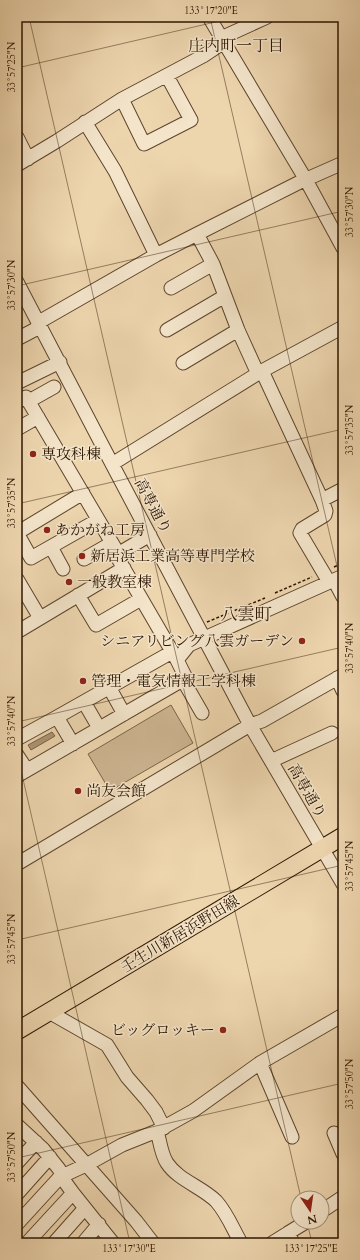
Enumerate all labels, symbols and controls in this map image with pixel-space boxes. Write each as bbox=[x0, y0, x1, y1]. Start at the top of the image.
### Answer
text: 133°17'20"E bbox=[184, 4, 238, 18]
district label: 庄内町一丁目 bbox=[188, 35, 284, 57]
text: 33°57'25"N bbox=[5, 41, 19, 92]
text: 33°57'30"N bbox=[343, 186, 357, 237]
text: 33°57'30"N bbox=[5, 259, 19, 310]
text: 33°57'35"N bbox=[343, 404, 357, 455]
place label: 専攻科棟 bbox=[41, 444, 101, 464]
marker: 専攻科棟 bbox=[28, 449, 38, 459]
street label: 高専通り bbox=[130, 475, 176, 537]
text: 33°57'35"N bbox=[5, 477, 19, 528]
place label: あかがね工房 bbox=[55, 520, 145, 540]
marker: あかがね工房 bbox=[42, 525, 52, 535]
place label: 新居浜工業高等専門学校 bbox=[90, 546, 255, 566]
marker: 新居浜工業高等専門学校 bbox=[77, 551, 87, 561]
place label: 一般教室棟 bbox=[77, 572, 152, 592]
marker: 一般教室棟 bbox=[64, 577, 74, 587]
district label: 八雲町 bbox=[221, 603, 272, 626]
text: 33°57'40"N bbox=[343, 622, 357, 673]
place label: シニアリビング八雲ガーデン bbox=[100, 631, 294, 651]
marker: シニアリビング八雲ガーデン bbox=[297, 636, 307, 646]
place label: 管理・電気情報工学科棟 bbox=[91, 671, 256, 691]
marker: 管理・電気情報工学科棟 bbox=[78, 676, 88, 686]
text: 33°57'40"N bbox=[5, 695, 19, 746]
street label: 高専通り bbox=[283, 760, 331, 822]
place label: 尚友会館 bbox=[86, 781, 146, 801]
marker: 尚友会館 bbox=[73, 786, 83, 796]
text: 33°57'45"N bbox=[343, 840, 357, 891]
street label: 壬生川新居浜野田線 bbox=[117, 891, 243, 977]
text: 33°57'45"N bbox=[5, 913, 19, 964]
place label: ビッグロッキー bbox=[111, 1020, 215, 1040]
marker: ビッグロッキー bbox=[218, 1025, 228, 1035]
text: 33°57'50"N bbox=[343, 1058, 357, 1109]
text: 33°57'50"N bbox=[5, 1131, 19, 1182]
north arrow bbox=[290, 1190, 330, 1230]
text: N bbox=[305, 1211, 318, 1228]
text: 133°17'30"E bbox=[102, 1242, 156, 1256]
text: 133°17'25"E bbox=[284, 1242, 338, 1256]

